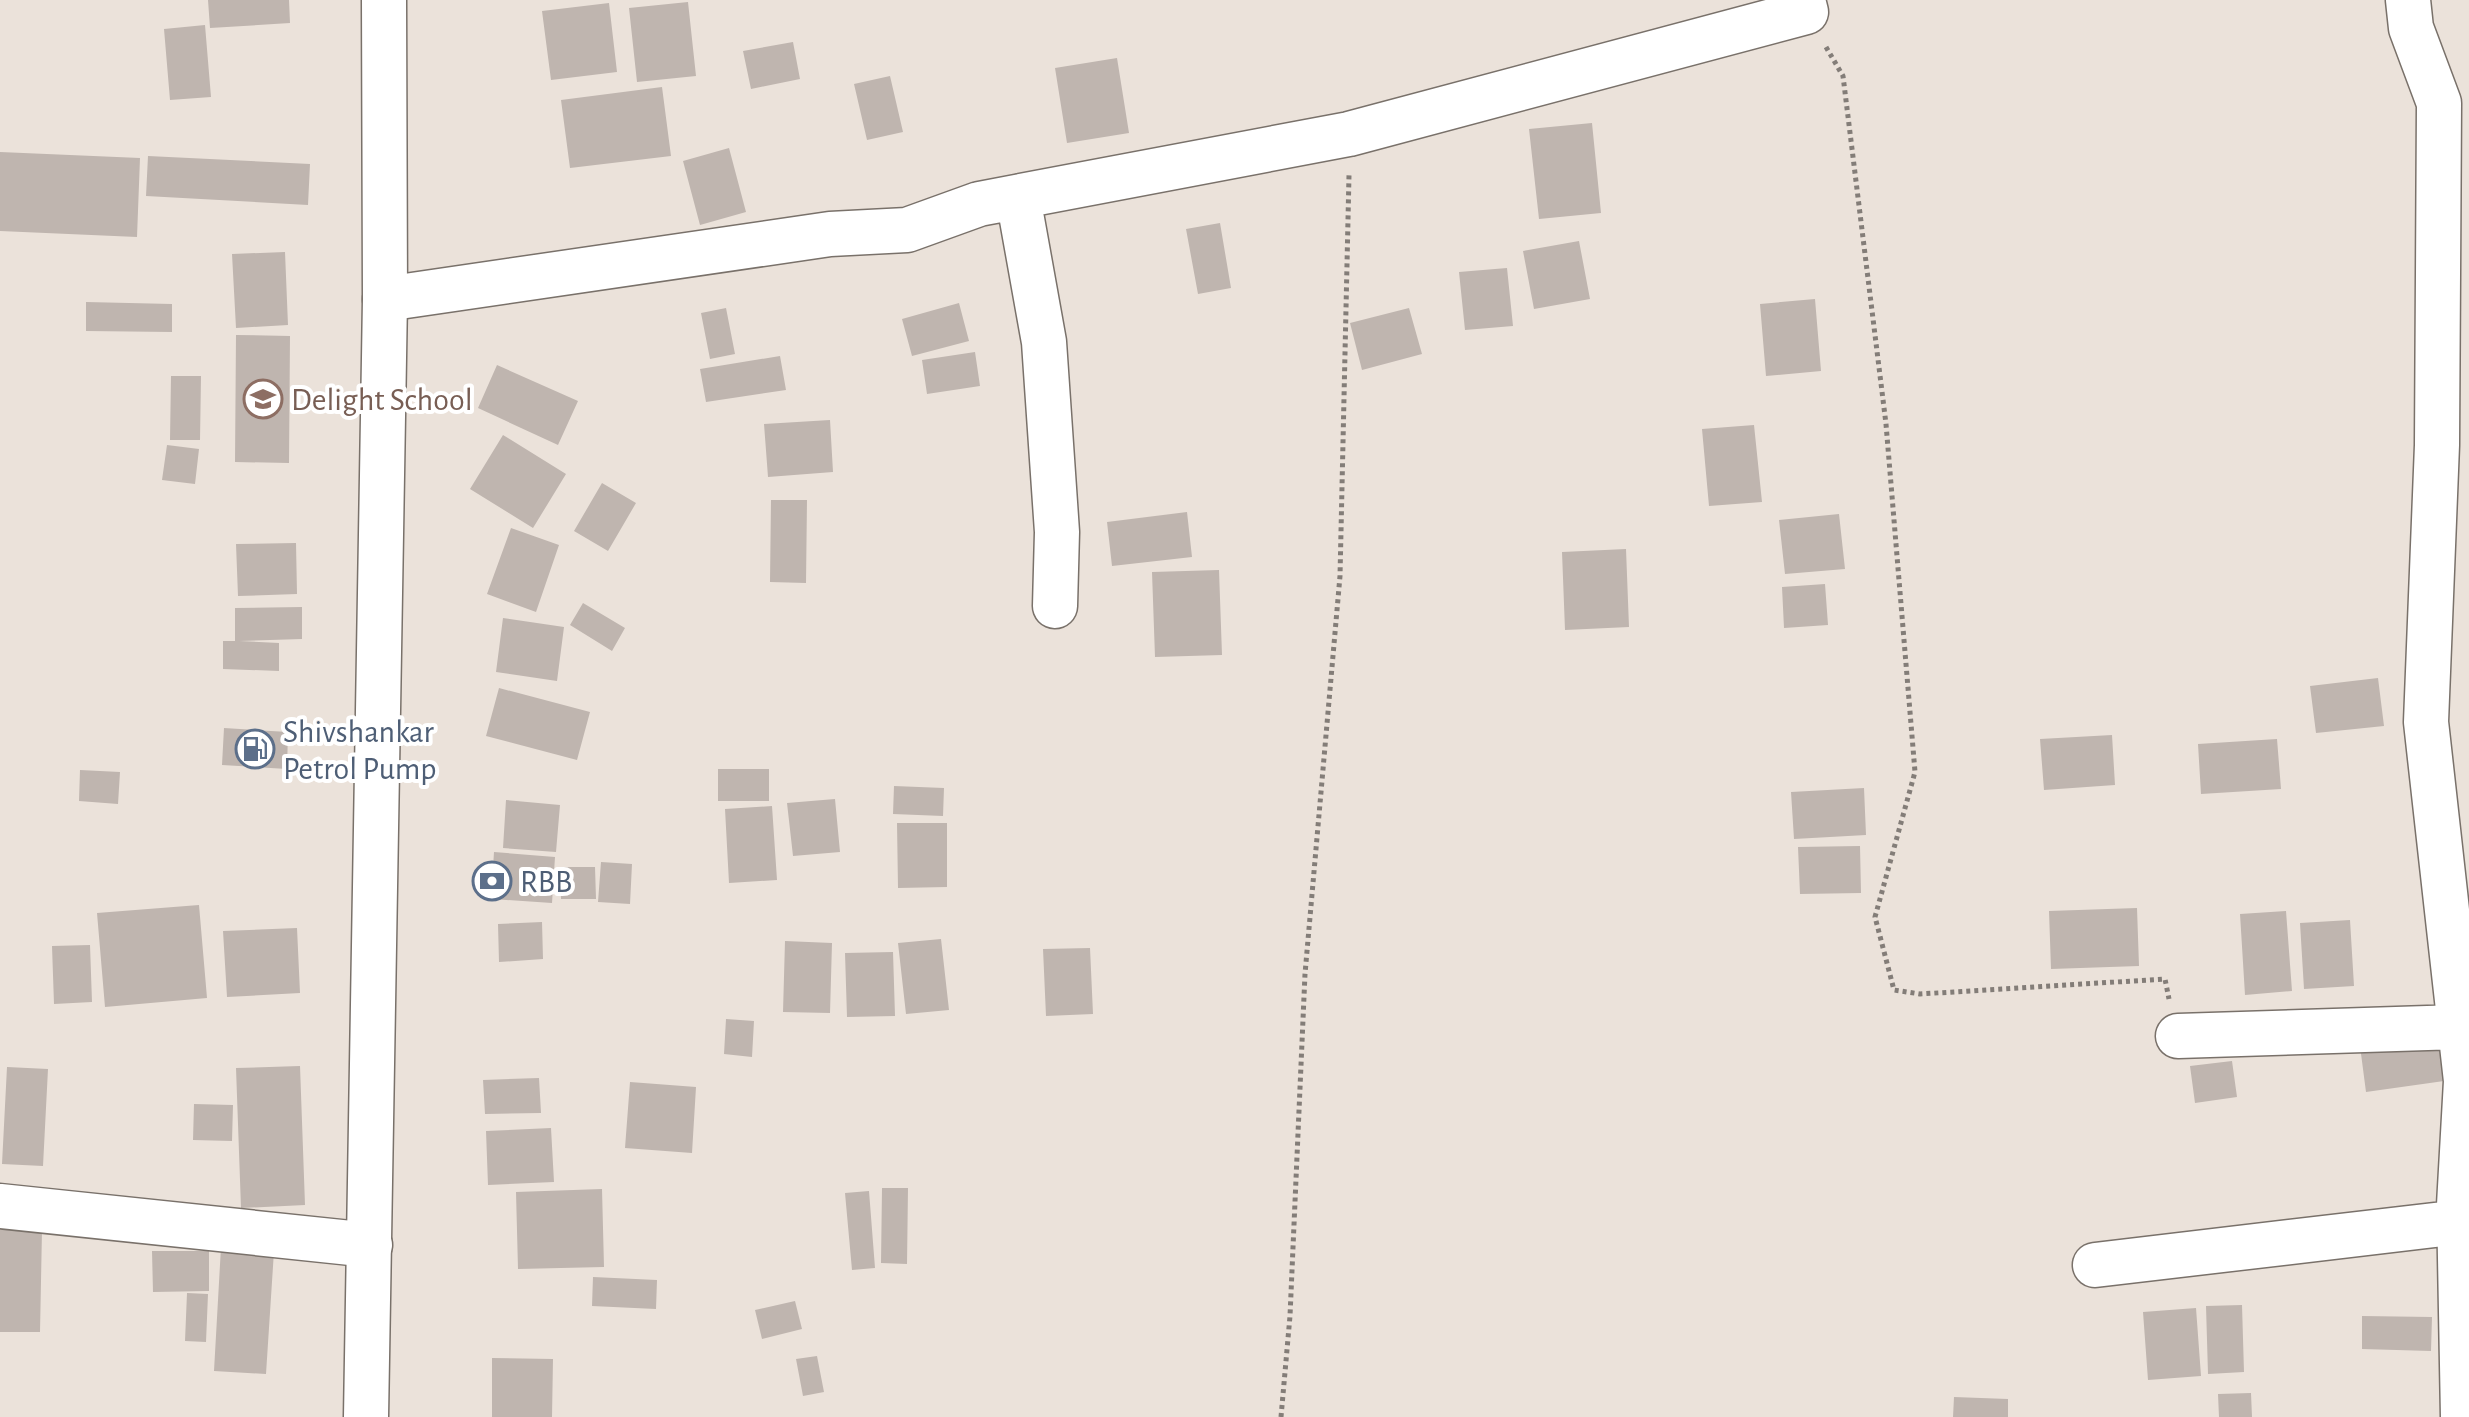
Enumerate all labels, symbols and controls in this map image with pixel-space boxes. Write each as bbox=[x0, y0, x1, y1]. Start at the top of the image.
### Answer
school or university icon: Delight School bbox=[242, 378, 284, 420]
place label: Delight School bbox=[291, 384, 473, 416]
place label: Shivshankar Petrol Pump bbox=[283, 716, 437, 785]
fuel station icon: Shivshankar Petrol Pump bbox=[234, 728, 276, 770]
bank icon: RBB bbox=[471, 860, 513, 902]
place label: RBB bbox=[520, 866, 572, 898]

